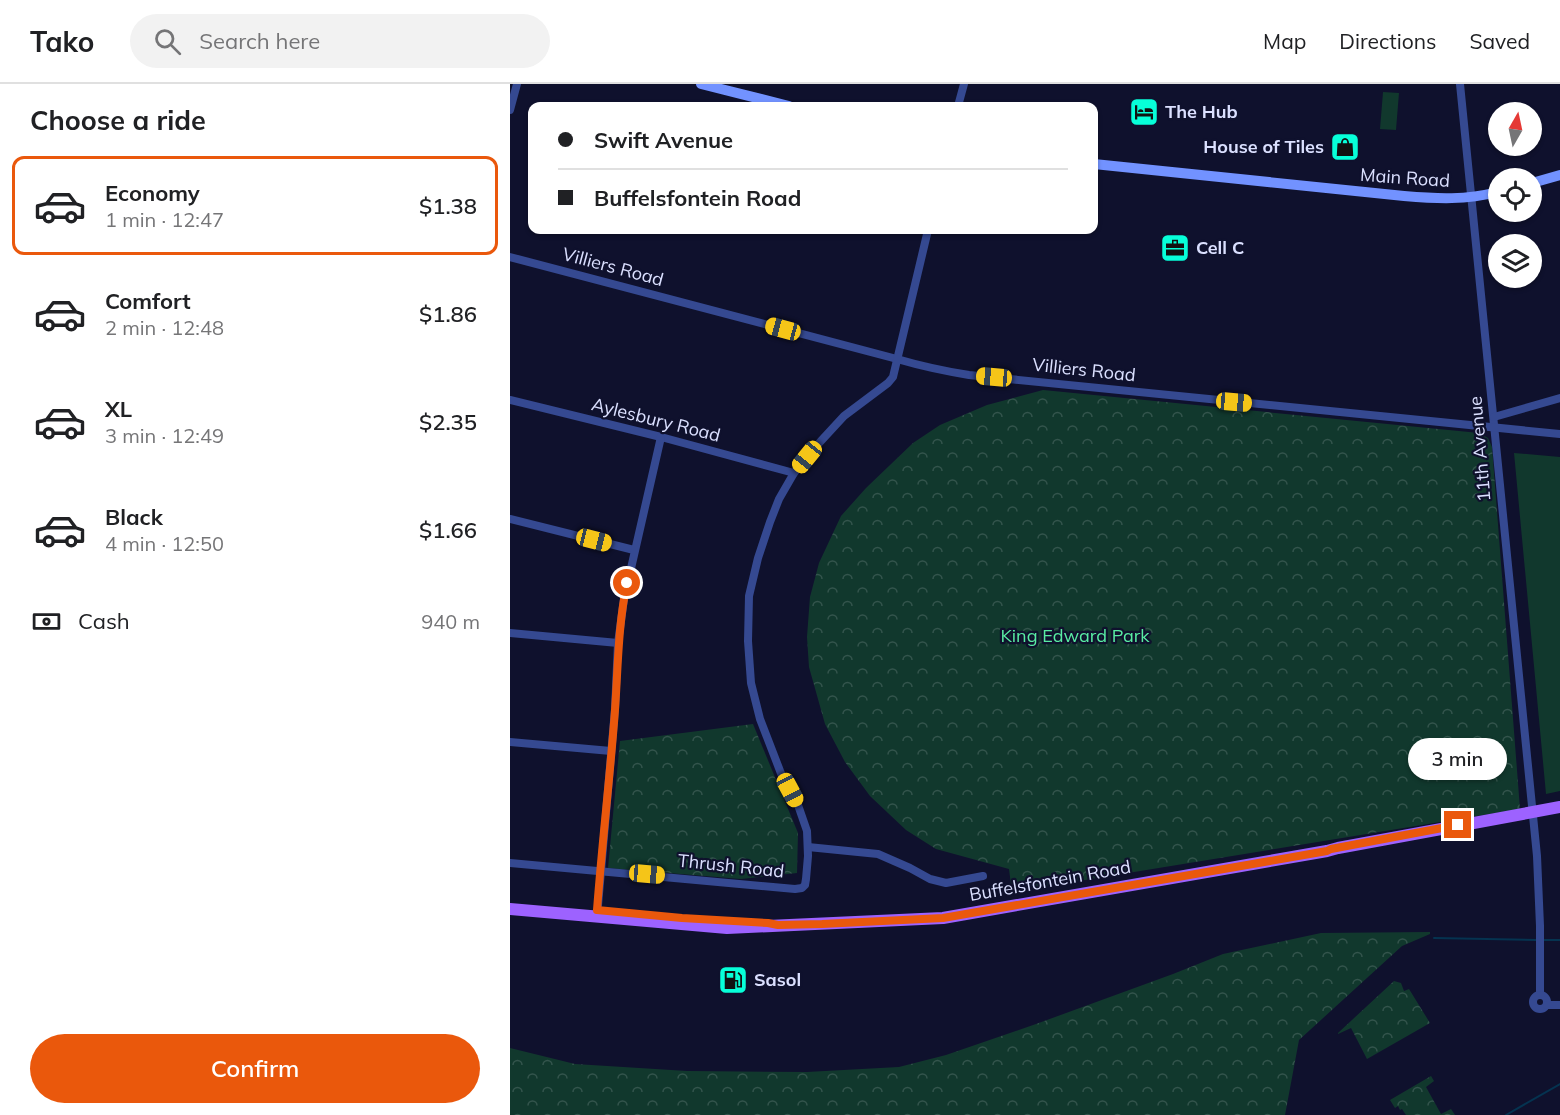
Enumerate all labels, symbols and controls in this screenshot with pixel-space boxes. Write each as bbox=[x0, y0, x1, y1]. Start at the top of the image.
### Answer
search box bbox=[130, 14, 550, 68]
text: Tako bbox=[30, 24, 94, 59]
icon: search bbox=[151, 25, 184, 58]
text: Search here bbox=[199, 27, 320, 55]
text: Map bbox=[1263, 28, 1306, 54]
text: Directions bbox=[1339, 28, 1436, 54]
text: Saved bbox=[1469, 28, 1530, 54]
hotel icon: The Hub bbox=[1128, 96, 1160, 128]
place label: The Hub bbox=[1165, 100, 1238, 123]
north arrow bbox=[1488, 102, 1542, 156]
map controls bbox=[1488, 102, 1542, 288]
text: Choose a ride bbox=[30, 103, 206, 137]
text: Swift Avenue bbox=[594, 126, 733, 154]
shop icon: House of Tiles bbox=[1329, 131, 1361, 163]
place label: House of Tiles bbox=[1203, 135, 1324, 158]
street label: Main Road bbox=[1359, 163, 1451, 192]
button: locate bbox=[1488, 168, 1542, 222]
icon: car bbox=[33, 179, 87, 233]
text: Economy bbox=[105, 179, 200, 207]
text: Buffelsfontein Road bbox=[594, 184, 801, 212]
text: $1.38 bbox=[419, 192, 477, 220]
text: 1 min · 12:47 bbox=[105, 207, 224, 232]
office icon: Cell C bbox=[1159, 232, 1191, 264]
button: layers bbox=[1488, 234, 1542, 288]
place label: Cell C bbox=[1196, 236, 1244, 259]
street label: Villiers Road bbox=[560, 242, 666, 291]
icon: car bbox=[33, 287, 87, 341]
text: Comfort bbox=[105, 287, 191, 315]
text: $1.86 bbox=[419, 300, 477, 328]
text: 2 min · 12:48 bbox=[105, 315, 224, 340]
car bbox=[763, 316, 803, 342]
street label: Villiers Road bbox=[1031, 353, 1137, 386]
car bbox=[975, 366, 1013, 388]
car bbox=[1215, 391, 1253, 413]
street label: Aylesbury Road bbox=[589, 392, 723, 447]
icon: car bbox=[33, 395, 87, 449]
text: XL bbox=[105, 395, 132, 423]
street label: 11th Avenue bbox=[1463, 395, 1496, 503]
text: $2.35 bbox=[419, 408, 477, 436]
text: 3 min · 12:49 bbox=[105, 423, 224, 448]
car bbox=[789, 437, 825, 477]
icon: car bbox=[33, 503, 87, 557]
text: Black bbox=[105, 503, 163, 531]
text: $1.66 bbox=[419, 516, 477, 544]
car bbox=[574, 527, 614, 553]
text: 4 min · 12:50 bbox=[105, 531, 224, 556]
route start bbox=[613, 569, 640, 596]
icon: cash bbox=[30, 605, 63, 638]
text: Cash bbox=[78, 607, 130, 635]
text: 940 m bbox=[421, 609, 480, 634]
park label: King Edward Park bbox=[1000, 624, 1150, 647]
callout: 3 min bbox=[1408, 738, 1508, 780]
text: 3 min bbox=[1432, 746, 1483, 771]
car bbox=[774, 770, 806, 810]
route end bbox=[1444, 811, 1471, 838]
street label: Thrush Road bbox=[677, 848, 785, 883]
street label: Buffelsfontein Road bbox=[967, 855, 1132, 906]
car bbox=[628, 863, 666, 885]
fuel station icon: Sasol bbox=[717, 964, 749, 996]
place label: Sasol bbox=[754, 968, 801, 991]
button: Confirm bbox=[30, 1034, 480, 1103]

